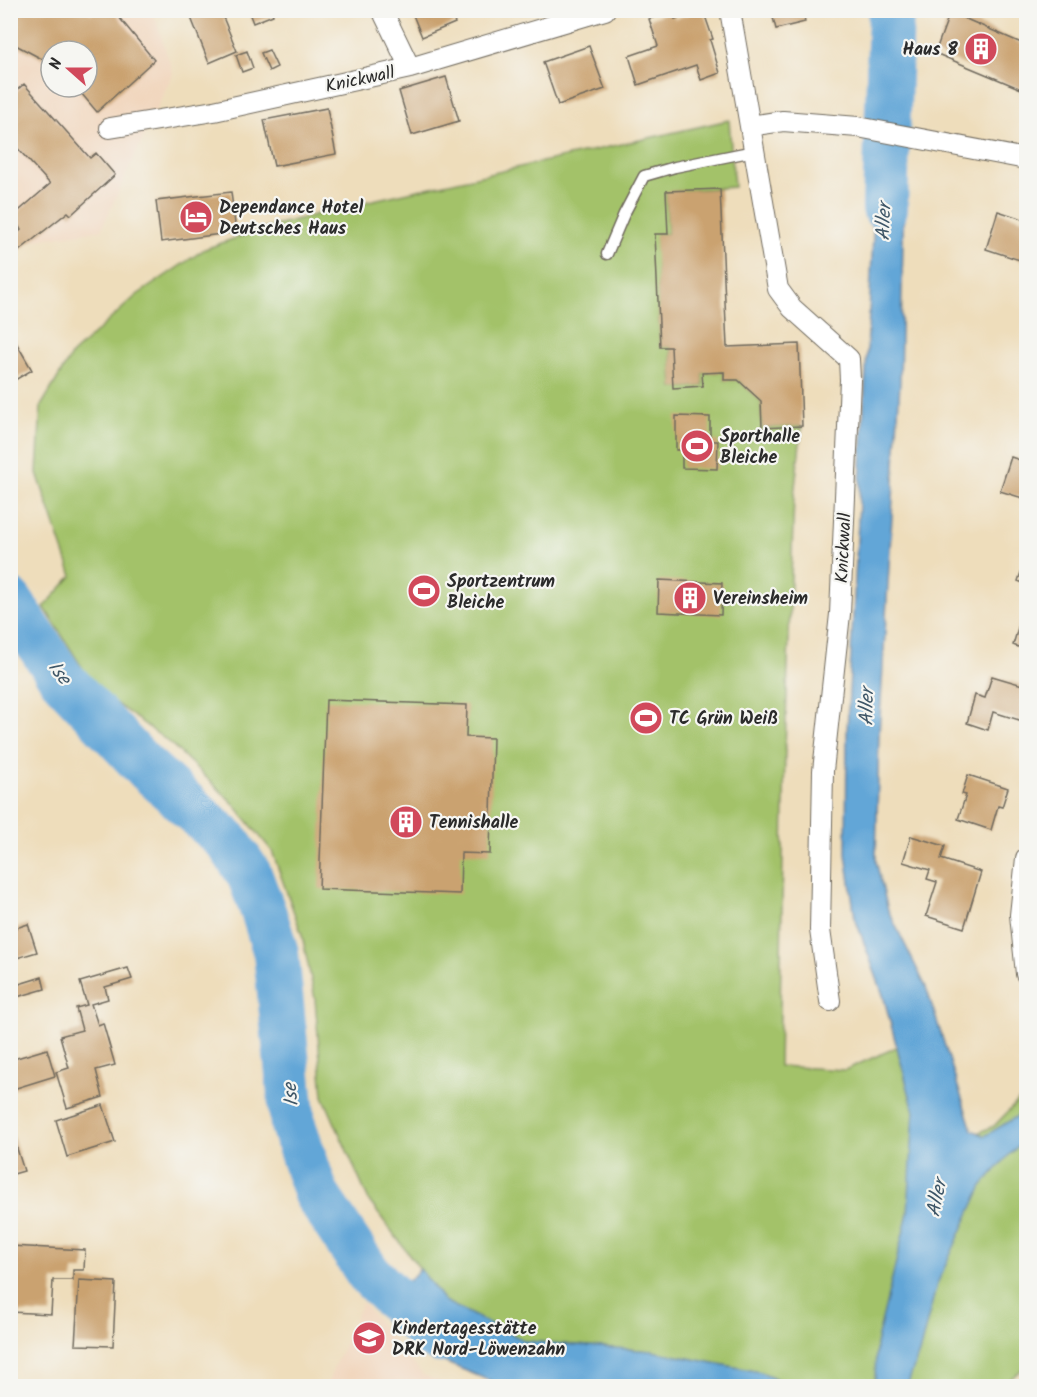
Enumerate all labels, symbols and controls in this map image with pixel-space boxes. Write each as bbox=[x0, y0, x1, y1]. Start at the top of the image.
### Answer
building icon: Haus 8 bbox=[963, 31, 999, 67]
place label: Haus 8 bbox=[902, 36, 958, 65]
north arrow bbox=[39, 39, 99, 99]
text: N bbox=[43, 55, 70, 73]
street label: Knickwall bbox=[323, 59, 398, 102]
place label: Dependance Hotel Deutsches Haus bbox=[219, 194, 363, 244]
water label: Aller bbox=[868, 198, 902, 241]
hotel icon: Dependance Hotel Deutsches Haus bbox=[178, 199, 214, 235]
place label: Sporthalle Bleiche bbox=[720, 423, 800, 473]
sports icon: Sporthalle Bleiche bbox=[679, 428, 715, 464]
street label: Knickwall bbox=[828, 512, 861, 584]
place label: Sportzentrum Bleiche bbox=[447, 568, 555, 618]
sports icon: Sportzentrum Bleiche bbox=[406, 573, 442, 609]
building icon: Vereinsheim bbox=[672, 580, 708, 616]
place label: Vereinsheim bbox=[713, 585, 808, 614]
water label: Ise bbox=[38, 654, 80, 694]
water label: Aller bbox=[852, 684, 884, 726]
sports icon: TC Grün Weiß bbox=[628, 700, 664, 736]
place label: TC Grün Weiß bbox=[669, 705, 778, 734]
building icon: Tennishalle bbox=[388, 804, 424, 840]
place label: Tennishalle bbox=[429, 809, 518, 838]
water label: Ise bbox=[275, 1079, 309, 1108]
water label: Aller bbox=[919, 1173, 958, 1220]
place label: Kindertagesstätte DRK Nord-Löwenzahn bbox=[392, 1315, 565, 1365]
school or university icon: Kindertagesstätte DRK Nord-Löwenzahn bbox=[351, 1320, 387, 1356]

